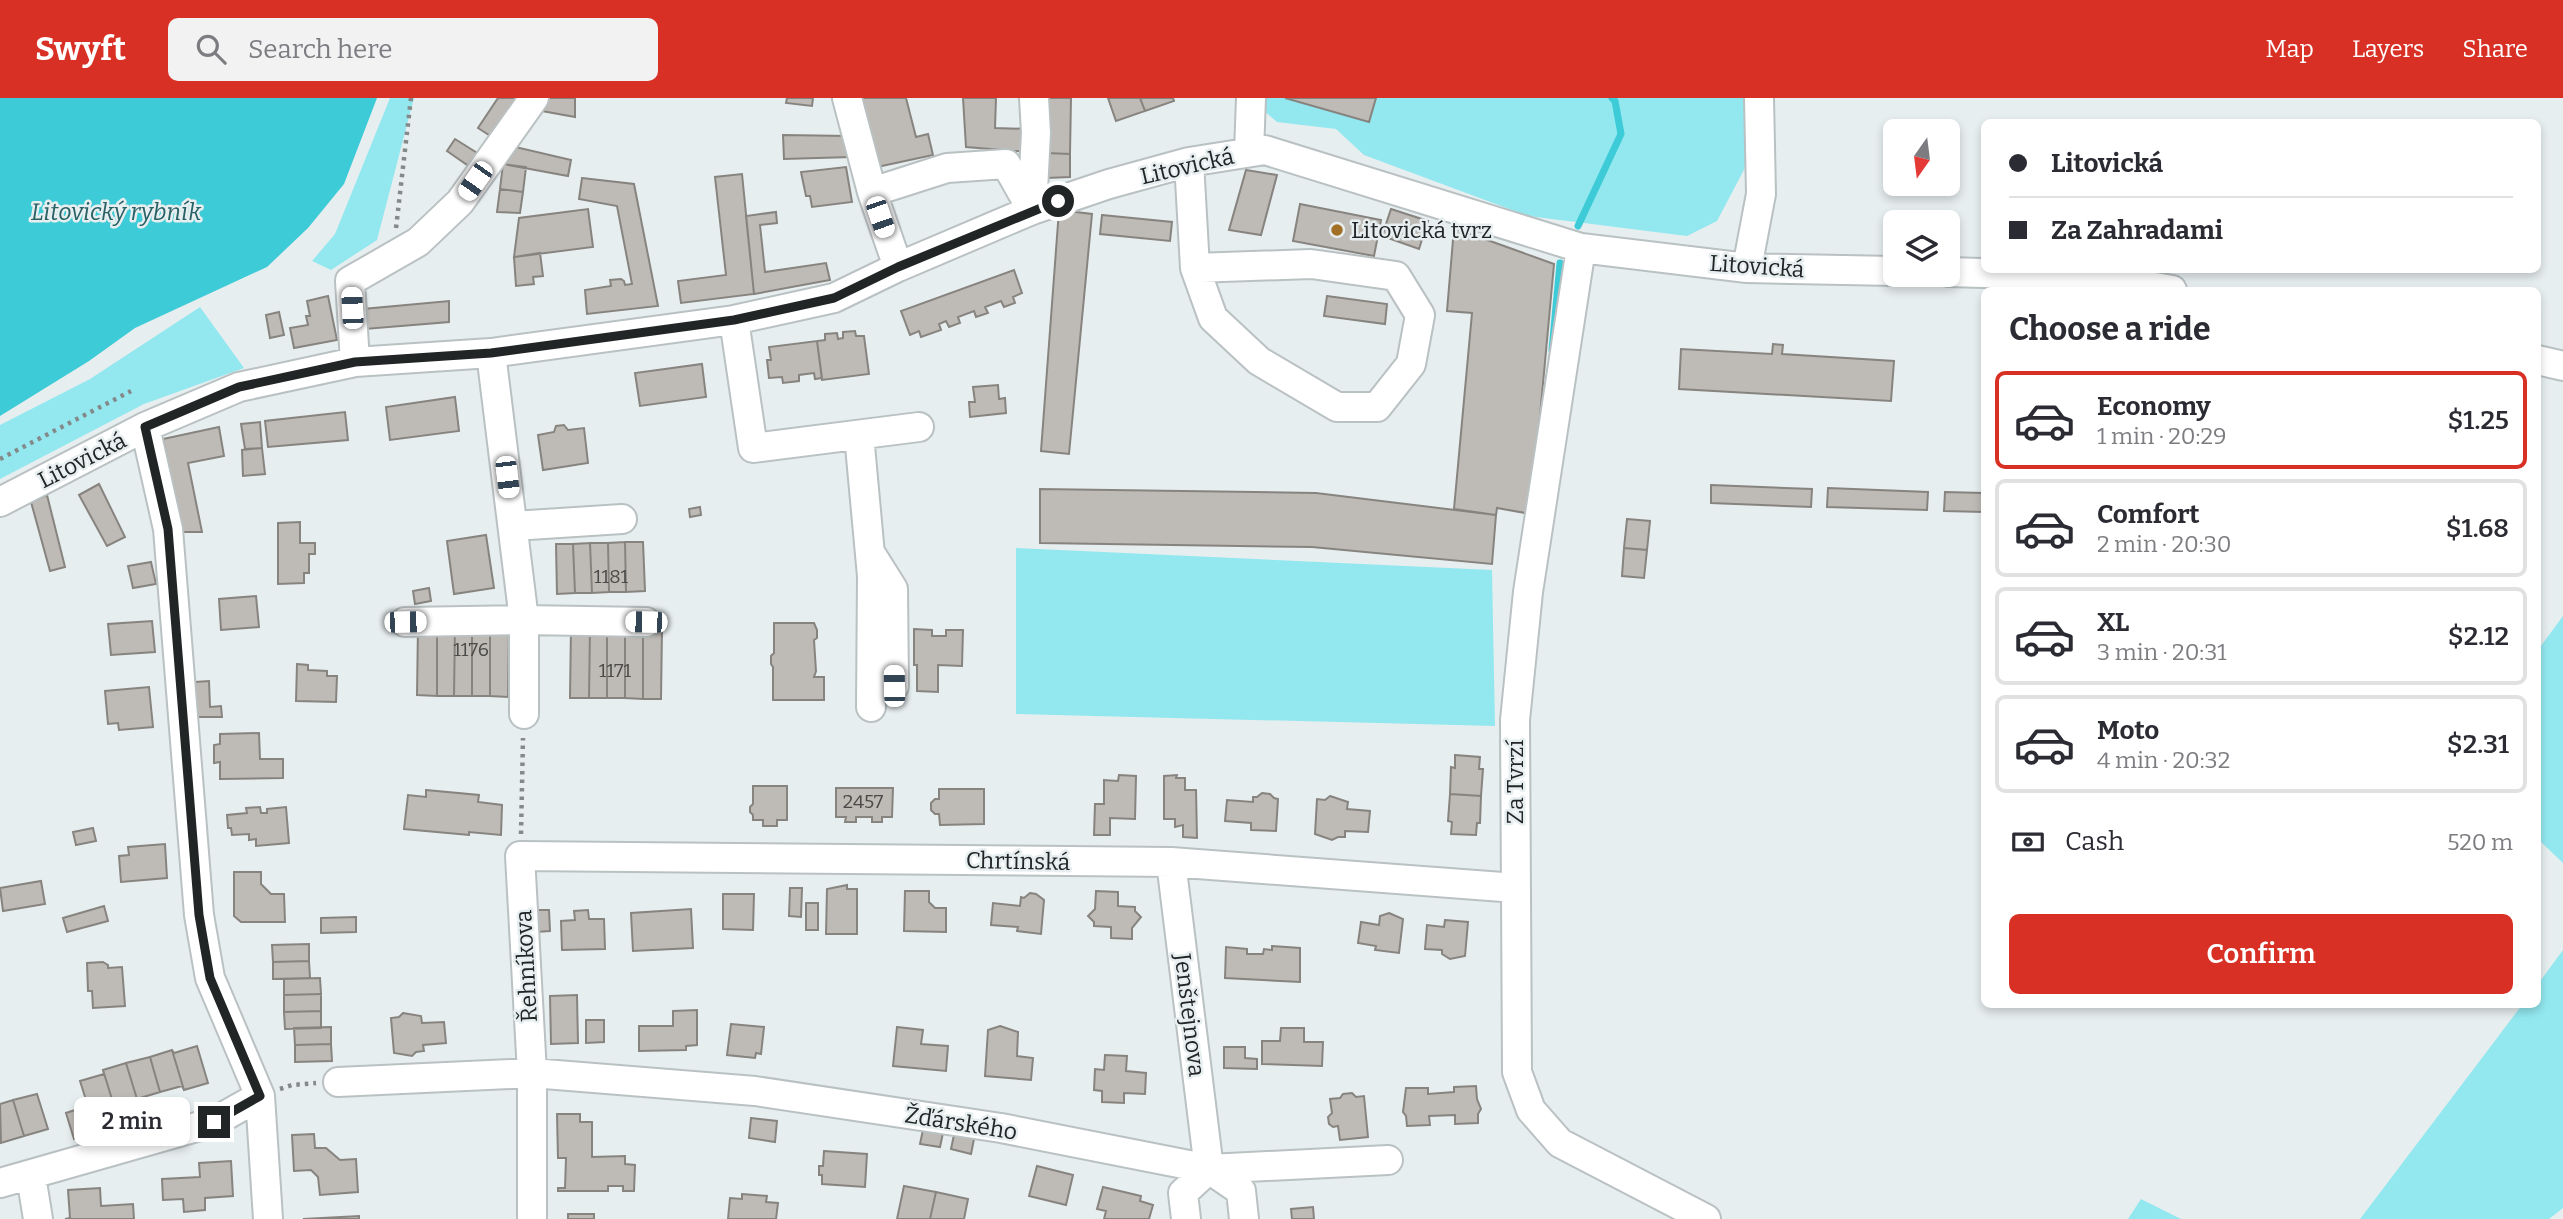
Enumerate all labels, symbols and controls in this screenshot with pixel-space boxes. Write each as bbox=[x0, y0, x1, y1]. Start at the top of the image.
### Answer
search box bbox=[168, 18, 658, 81]
text: Swyft bbox=[35, 29, 126, 69]
icon: search bbox=[192, 30, 230, 68]
text: Search here bbox=[248, 34, 392, 65]
text: Map bbox=[2266, 35, 2314, 63]
text: Layers bbox=[2352, 35, 2424, 63]
text: Share bbox=[2462, 35, 2528, 63]
north arrow bbox=[1883, 119, 1960, 196]
map controls bbox=[1883, 119, 1960, 287]
street label: Litovická bbox=[1137, 142, 1237, 190]
text: Litovická bbox=[2051, 148, 2163, 179]
car bbox=[455, 158, 496, 204]
route start bbox=[1042, 185, 1074, 217]
car bbox=[864, 194, 897, 240]
water label: Litovický rybník bbox=[31, 198, 202, 226]
button: layers bbox=[1883, 210, 1960, 287]
text: Za Zahradami bbox=[2051, 215, 2223, 246]
place label: Litovická tvrz bbox=[1351, 216, 1492, 244]
marker: Litovická tvrz bbox=[1329, 222, 1345, 238]
street label: Litovická bbox=[1709, 249, 1806, 283]
car bbox=[341, 286, 364, 330]
text: Choose a ride bbox=[2009, 310, 2210, 348]
icon: car bbox=[2013, 389, 2076, 452]
text: Economy bbox=[2097, 391, 2211, 422]
text: $1.25 bbox=[2448, 405, 2509, 436]
text: 1 min · 20:29 bbox=[2097, 422, 2226, 450]
street label: Litovická bbox=[33, 426, 131, 494]
car bbox=[495, 455, 520, 499]
icon: car bbox=[2013, 497, 2076, 560]
text: Comfort bbox=[2097, 499, 2200, 530]
text: $1.68 bbox=[2446, 513, 2509, 544]
text: 2 min · 20:30 bbox=[2097, 530, 2231, 558]
house number: 1181 bbox=[594, 565, 629, 588]
icon: car bbox=[2013, 605, 2076, 668]
text: XL bbox=[2097, 607, 2129, 638]
car bbox=[384, 611, 427, 633]
car bbox=[625, 611, 668, 633]
text: $2.12 bbox=[2448, 621, 2509, 652]
house number: 1176 bbox=[453, 638, 489, 661]
text: 3 min · 20:31 bbox=[2097, 638, 2227, 666]
house number: 1171 bbox=[599, 659, 632, 682]
car bbox=[884, 665, 905, 707]
icon: car bbox=[2013, 713, 2076, 776]
text: Moto bbox=[2097, 715, 2159, 746]
text: $2.31 bbox=[2447, 729, 2509, 760]
street label: Za Tvrzí bbox=[1501, 740, 1529, 824]
text: 4 min · 20:32 bbox=[2097, 746, 2230, 774]
house number: 2457 bbox=[843, 790, 884, 813]
icon: cash bbox=[2009, 823, 2047, 861]
text: Cash bbox=[2065, 826, 2124, 857]
text: 520 m bbox=[2447, 828, 2513, 856]
street label: Chrtínská bbox=[966, 846, 1071, 876]
street label: Řehníkova bbox=[509, 909, 543, 1023]
button: Confirm bbox=[2009, 914, 2513, 994]
street label: Jenštejnova bbox=[1168, 951, 1211, 1079]
callout: 2 min bbox=[74, 1098, 190, 1146]
street label: Žďárského bbox=[903, 1100, 1019, 1146]
route end bbox=[198, 1106, 230, 1138]
text: 2 min bbox=[102, 1107, 162, 1135]

